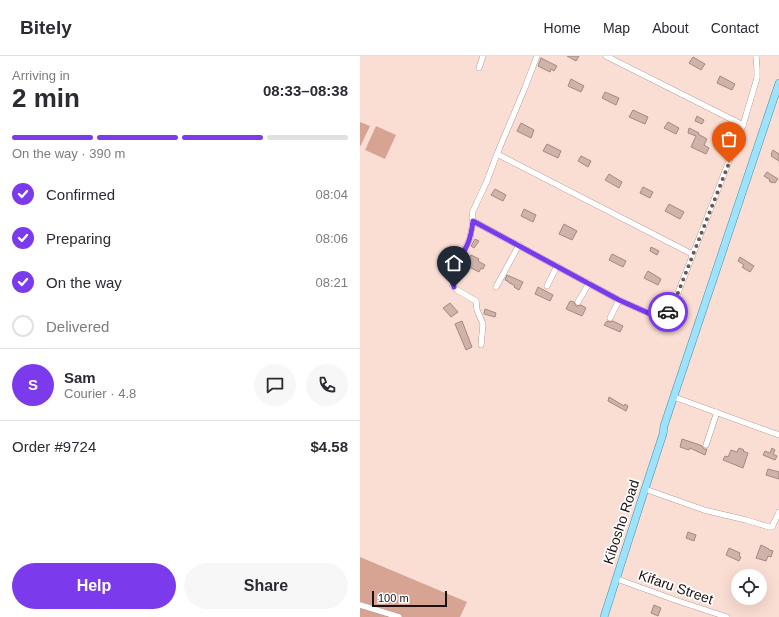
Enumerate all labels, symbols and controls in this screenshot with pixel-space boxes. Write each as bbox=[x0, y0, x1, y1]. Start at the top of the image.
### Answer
text: Bitely bbox=[20, 17, 72, 38]
text: Home bbox=[544, 20, 581, 36]
text: Map bbox=[603, 20, 630, 36]
text: About bbox=[652, 20, 689, 36]
text: Contact bbox=[711, 20, 759, 36]
text: Arriving in bbox=[12, 68, 70, 83]
text: 08:33–08:38 bbox=[263, 82, 348, 99]
text: 2 min bbox=[12, 83, 80, 113]
pin bbox=[712, 122, 746, 163]
icon: bag bbox=[718, 128, 740, 150]
text: On the way · 390 m bbox=[12, 146, 125, 161]
icon: check bbox=[12, 183, 34, 205]
text: Confirmed bbox=[46, 186, 115, 203]
text: 08:04 bbox=[315, 187, 348, 202]
icon: check bbox=[12, 227, 34, 249]
text: Preparing bbox=[46, 230, 111, 247]
text: 08:06 bbox=[315, 231, 348, 246]
pin bbox=[437, 246, 471, 287]
icon: home bbox=[443, 252, 465, 274]
icon: check bbox=[12, 271, 34, 293]
text: On the way bbox=[46, 274, 122, 291]
text: 08:21 bbox=[315, 275, 348, 290]
courier bbox=[648, 292, 688, 332]
icon: car bbox=[657, 301, 679, 323]
text: Delivered bbox=[46, 318, 109, 335]
button: chat bbox=[254, 364, 296, 406]
button: phone bbox=[306, 364, 348, 406]
text: Sam bbox=[64, 369, 96, 386]
text: S bbox=[28, 376, 38, 393]
text: Courier · 4.8 bbox=[64, 386, 136, 401]
text: Order #9724 bbox=[12, 438, 96, 455]
text: $4.58 bbox=[310, 438, 348, 455]
street label: Kibosho Road bbox=[600, 478, 642, 566]
button: Help bbox=[12, 563, 176, 609]
button: Share bbox=[184, 563, 348, 609]
street label: Kifaru Street bbox=[637, 567, 715, 607]
map controls bbox=[731, 569, 767, 605]
button: locate bbox=[731, 569, 767, 605]
scale bar bbox=[372, 589, 447, 608]
text: 100 m bbox=[378, 592, 409, 604]

